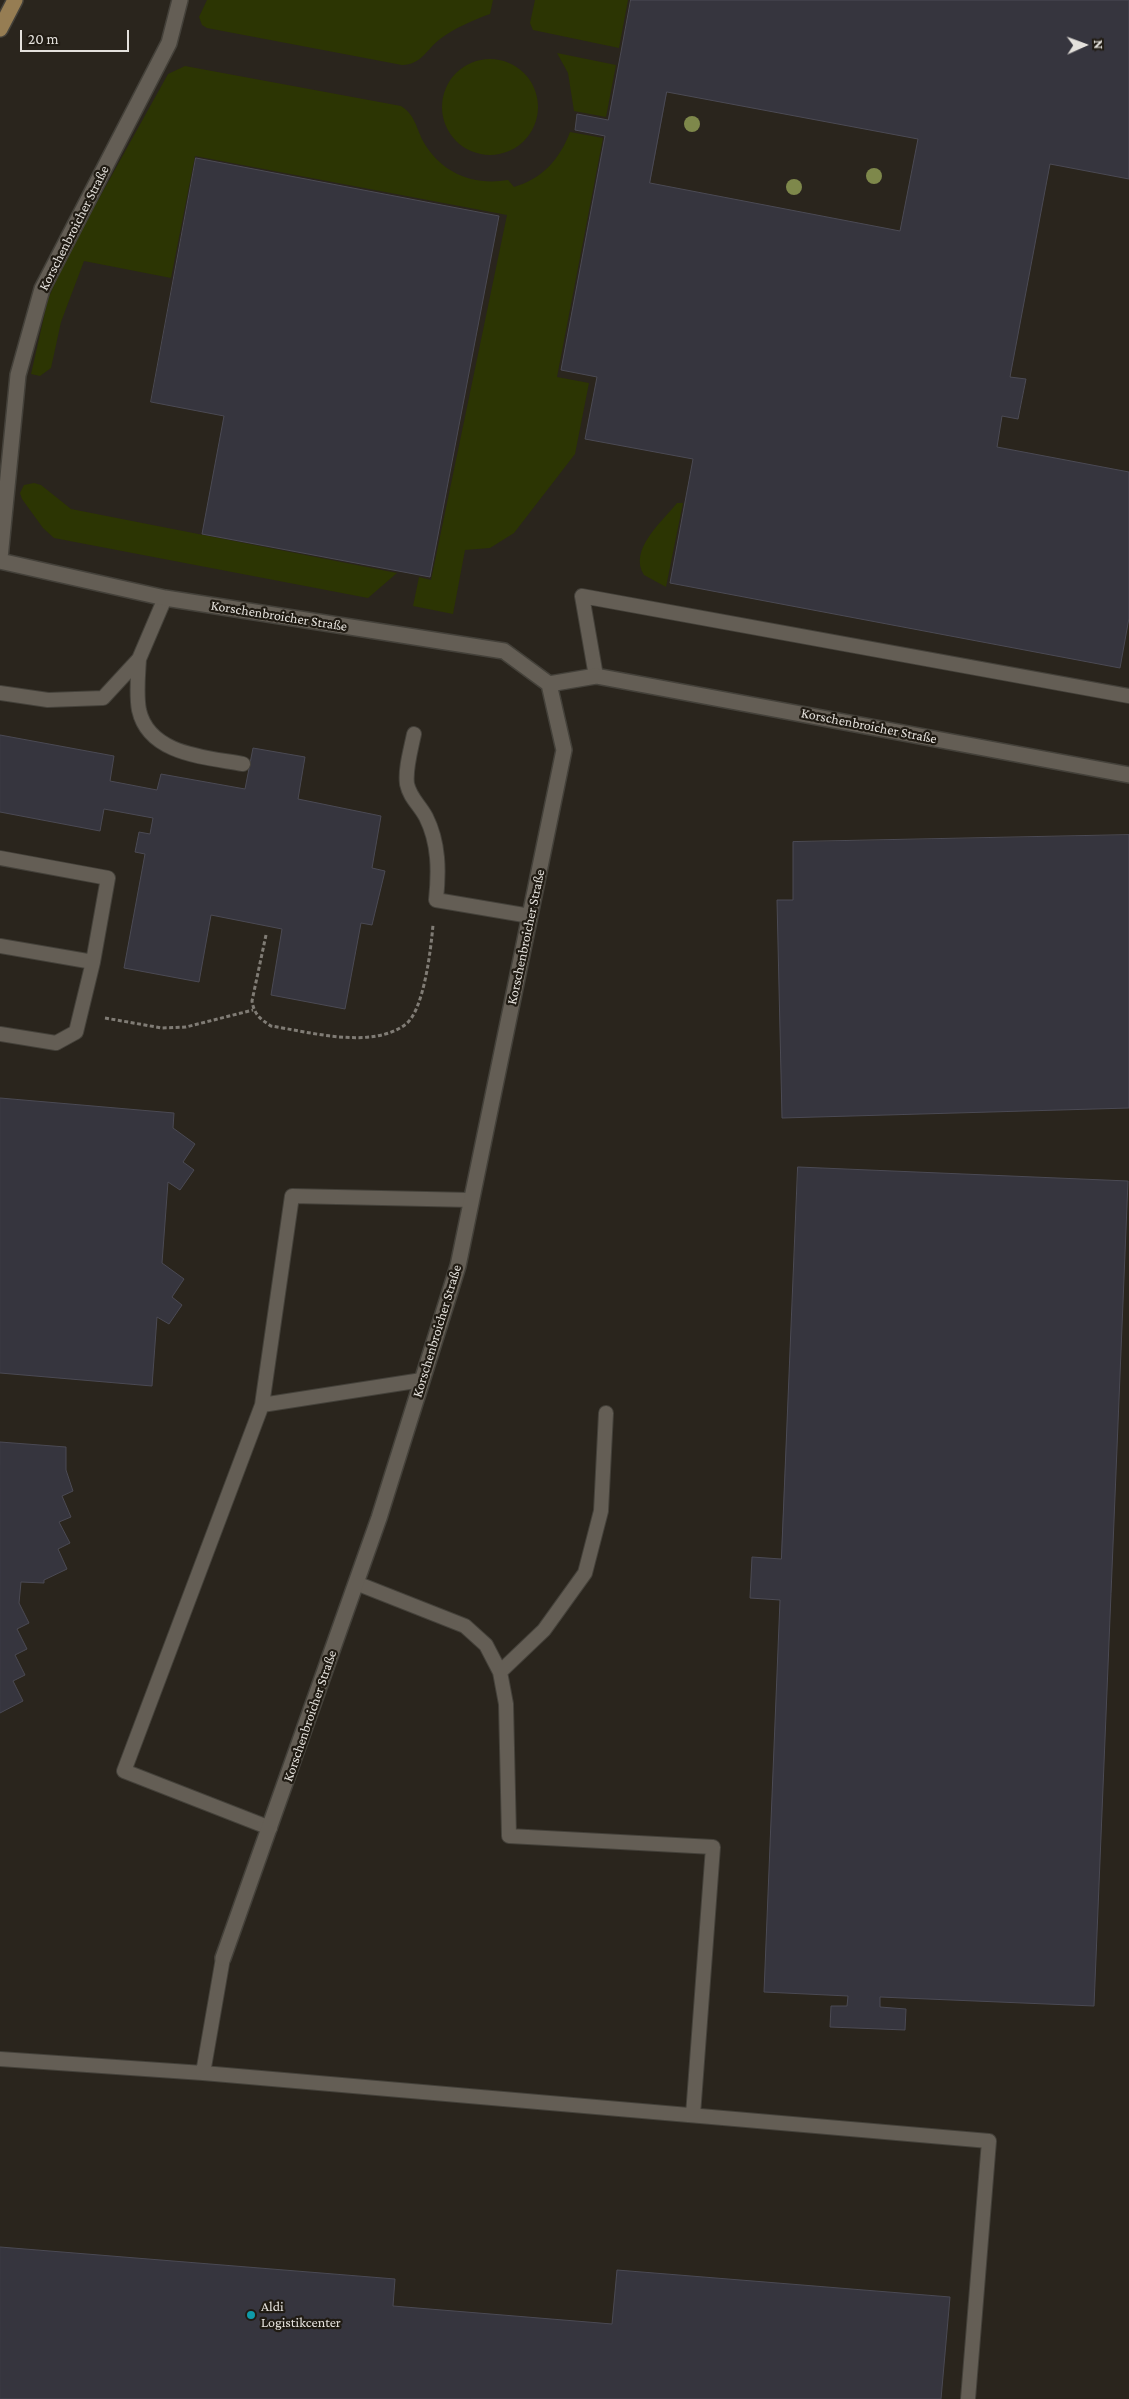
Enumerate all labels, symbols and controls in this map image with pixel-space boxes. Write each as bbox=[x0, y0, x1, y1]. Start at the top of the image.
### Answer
scale bar bbox=[22, 20, 131, 52]
north arrow bbox=[1059, 20, 1109, 70]
text: 20 m bbox=[28, 31, 59, 47]
text: N bbox=[1091, 39, 1107, 50]
street label: Korschenbroicher Straße bbox=[35, 163, 113, 293]
street label: Korschenbroicher Straße bbox=[210, 597, 348, 635]
street label: Korschenbroicher Straße bbox=[800, 705, 938, 747]
street label: Korschenbroicher Straße bbox=[503, 868, 549, 1006]
street label: Korschenbroicher Straße bbox=[409, 1263, 465, 1399]
street label: Korschenbroicher Straße bbox=[280, 1648, 340, 1784]
place label: Aldi Logistikcenter bbox=[261, 2299, 341, 2332]
marker: Aldi Logistikcenter bbox=[245, 2309, 257, 2321]

